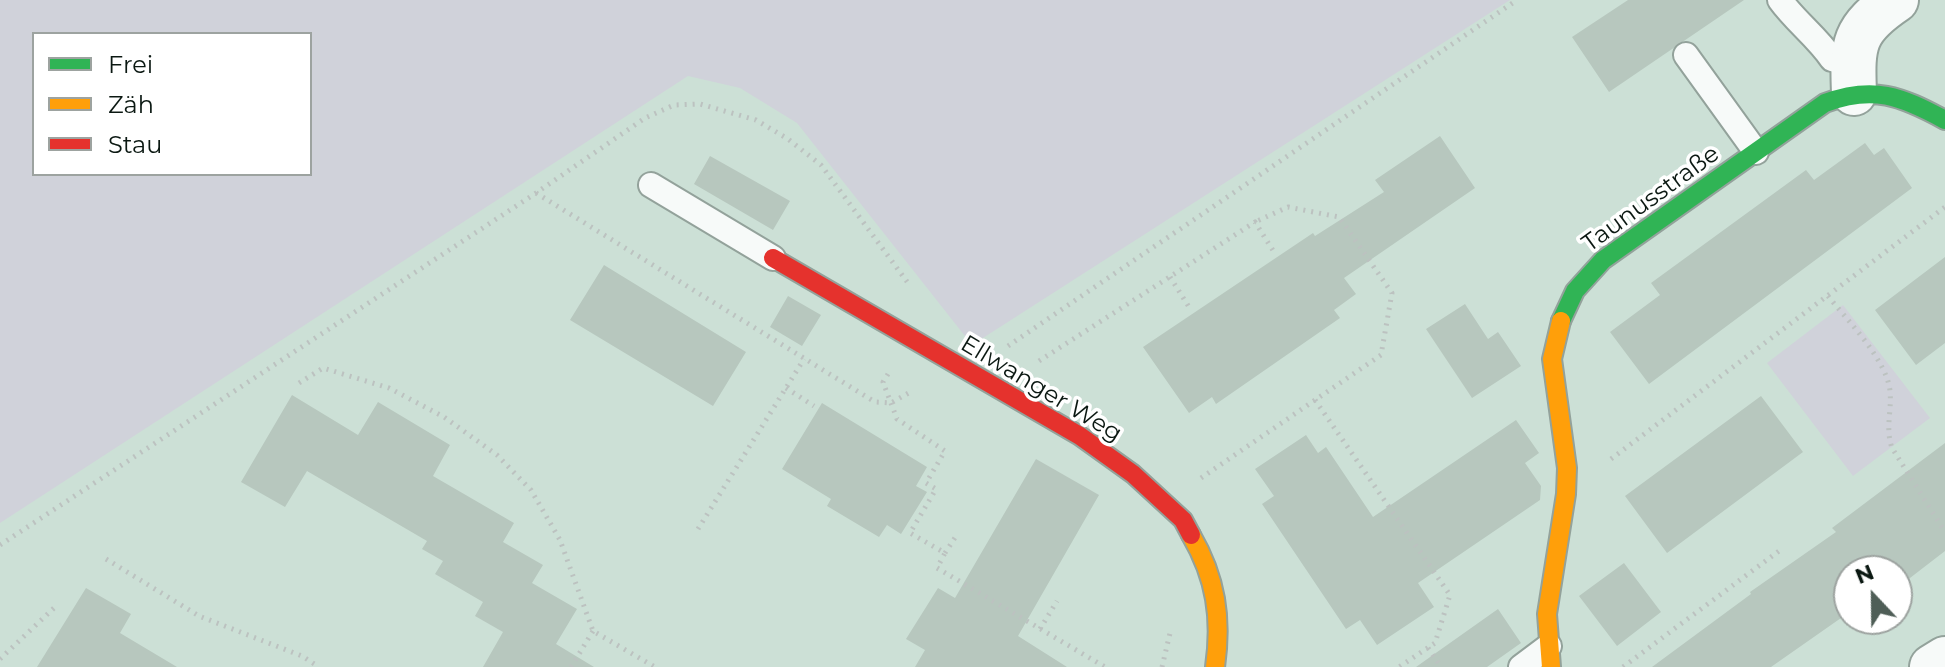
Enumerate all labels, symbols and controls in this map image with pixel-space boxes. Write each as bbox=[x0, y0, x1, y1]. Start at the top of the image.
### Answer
legend bbox=[32, 32, 312, 176]
text: Frei bbox=[108, 50, 153, 79]
text: Zäh bbox=[108, 90, 154, 119]
text: Stau bbox=[108, 130, 162, 159]
street label: Taunusstraße bbox=[1577, 140, 1725, 258]
street label: Ellwanger Weg bbox=[955, 330, 1127, 448]
north arrow bbox=[1833, 555, 1913, 635]
text: N bbox=[1851, 558, 1878, 590]

